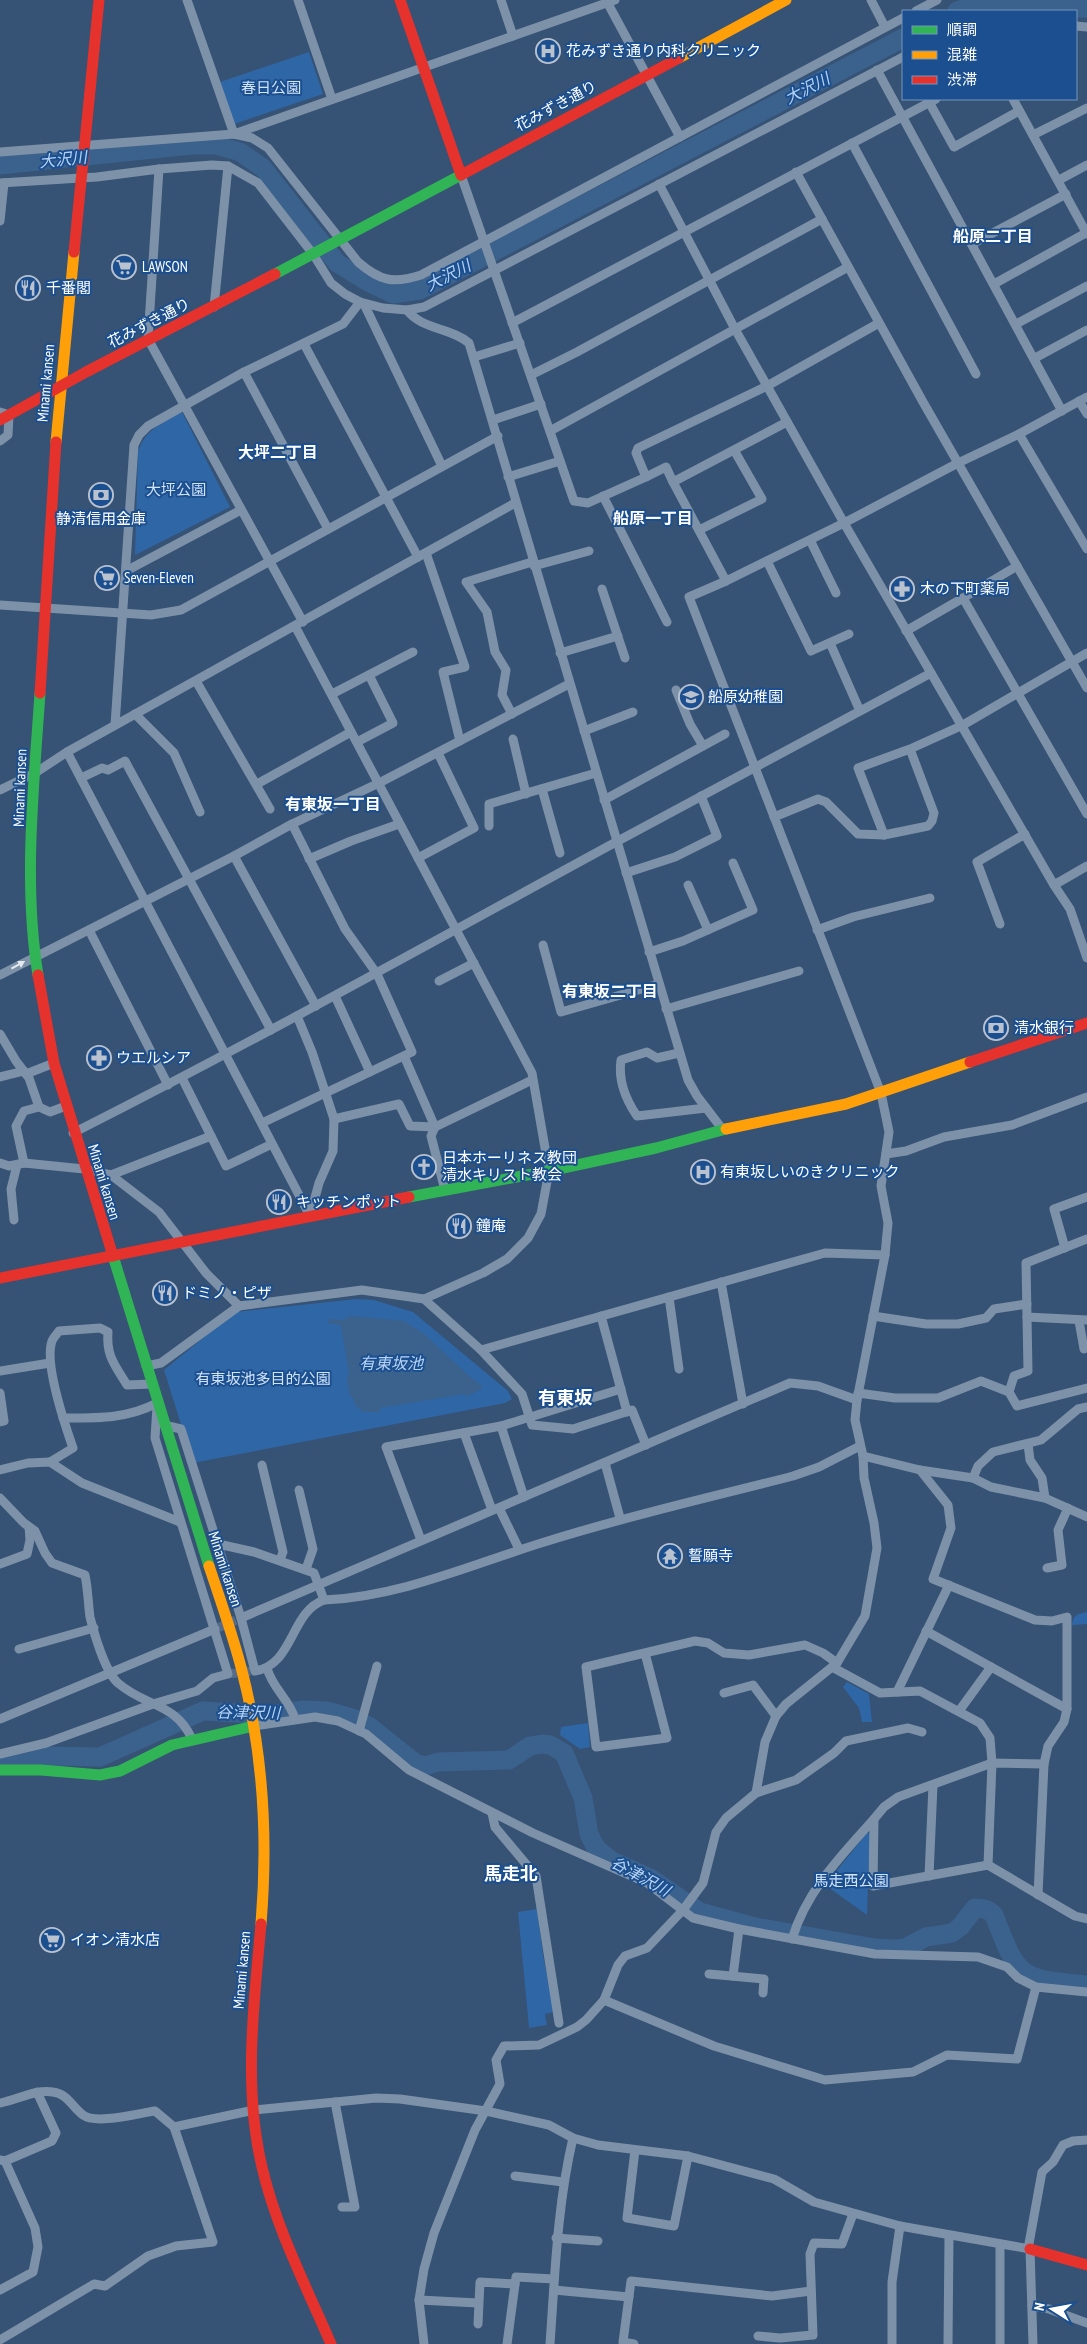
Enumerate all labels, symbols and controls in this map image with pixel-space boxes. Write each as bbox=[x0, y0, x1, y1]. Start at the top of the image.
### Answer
legend bbox=[902, 10, 1077, 100]
text: 順調 bbox=[947, 20, 977, 39]
hospital icon: 花みずき通り内科クリニック bbox=[535, 38, 561, 64]
place label: 花みずき通り内科クリニック bbox=[566, 41, 761, 60]
text: 混雑 bbox=[947, 45, 977, 64]
water label: 大沢川 bbox=[781, 67, 835, 108]
text: 渋滞 bbox=[947, 70, 977, 89]
street label: 花みずき通り bbox=[512, 76, 600, 135]
park label: 春日公園 bbox=[241, 78, 301, 97]
water label: 大沢川 bbox=[38, 146, 90, 171]
district label: 船原二丁目 bbox=[953, 226, 1033, 246]
supermarket icon: LAWSON bbox=[111, 254, 137, 280]
water label: 大沢川 bbox=[422, 254, 476, 295]
place label: LAWSON bbox=[142, 257, 188, 276]
restaurant icon: 千番閣 bbox=[15, 275, 41, 301]
place label: 千番閣 bbox=[46, 278, 91, 297]
street label: 花みずき通り bbox=[104, 294, 193, 351]
street label: Minami kansen bbox=[33, 343, 58, 423]
district label: 大坪二丁目 bbox=[238, 442, 318, 462]
park label: 大坪公園 bbox=[146, 480, 206, 499]
bank icon: 静清信用金庫 bbox=[88, 482, 114, 508]
district label: 船原一丁目 bbox=[613, 508, 693, 528]
place label: 静清信用金庫 bbox=[56, 509, 146, 528]
supermarket icon: Seven-Eleven bbox=[94, 565, 120, 591]
place label: Seven-Eleven bbox=[124, 568, 194, 587]
pharmacy icon: 木の下町薬局 bbox=[889, 576, 915, 602]
place label: 木の下町薬局 bbox=[920, 579, 1010, 598]
school or university icon: 船原幼稚園 bbox=[678, 684, 704, 710]
place label: 船原幼稚園 bbox=[708, 687, 783, 706]
street label: Minami kansen bbox=[9, 749, 30, 827]
district label: 有東坂一丁目 bbox=[285, 794, 381, 814]
one-way arrow bbox=[11, 961, 24, 970]
district label: 有東坂二丁目 bbox=[562, 981, 658, 1001]
bank icon: 清水銀行 bbox=[983, 1015, 1009, 1041]
place label: 清水銀行 bbox=[1014, 1018, 1074, 1037]
pharmacy icon: ウエルシア bbox=[86, 1045, 112, 1071]
place label: ウエルシア bbox=[116, 1048, 191, 1067]
street label: Minami kansen bbox=[84, 1142, 125, 1222]
place label: 日本ホーリネス教団 清水キリスト教会 bbox=[442, 1148, 577, 1184]
church icon: 日本ホーリネス教団 清水キリスト教会 bbox=[411, 1154, 437, 1180]
hospital icon: 有東坂しいのきクリニック bbox=[690, 1159, 716, 1185]
place label: 有東坂しいのきクリニック bbox=[720, 1162, 900, 1181]
restaurant icon: キッチンポット bbox=[266, 1189, 292, 1215]
place label: キッチンポット bbox=[296, 1192, 401, 1211]
restaurant icon: 鐘庵 bbox=[446, 1213, 472, 1239]
place label: 鐘庵 bbox=[476, 1216, 506, 1235]
restaurant icon: ドミノ・ピザ bbox=[152, 1280, 178, 1306]
place label: ドミノ・ピザ bbox=[182, 1283, 272, 1302]
water label: 有東坂池 bbox=[359, 1353, 425, 1373]
park label: 有東坂池多目的公園 bbox=[195, 1369, 331, 1388]
district label: 有東坂 bbox=[538, 1386, 593, 1409]
street label: Minami kansen bbox=[204, 1529, 247, 1609]
temple icon: 誓願寺 bbox=[657, 1543, 683, 1569]
place label: 誓願寺 bbox=[688, 1546, 733, 1565]
water label: 谷津沢川 bbox=[216, 1701, 282, 1723]
water label: 谷津沢川 bbox=[608, 1852, 676, 1901]
district label: 馬走北 bbox=[484, 1862, 538, 1885]
park label: 馬走西公園 bbox=[813, 1871, 889, 1890]
supermarket icon: イオン清水店 bbox=[39, 1927, 65, 1953]
place label: イオン清水店 bbox=[70, 1930, 160, 1949]
street label: Minami kansen bbox=[229, 1930, 254, 2010]
north arrow bbox=[1027, 2284, 1077, 2334]
text: N bbox=[1030, 2301, 1049, 2312]

